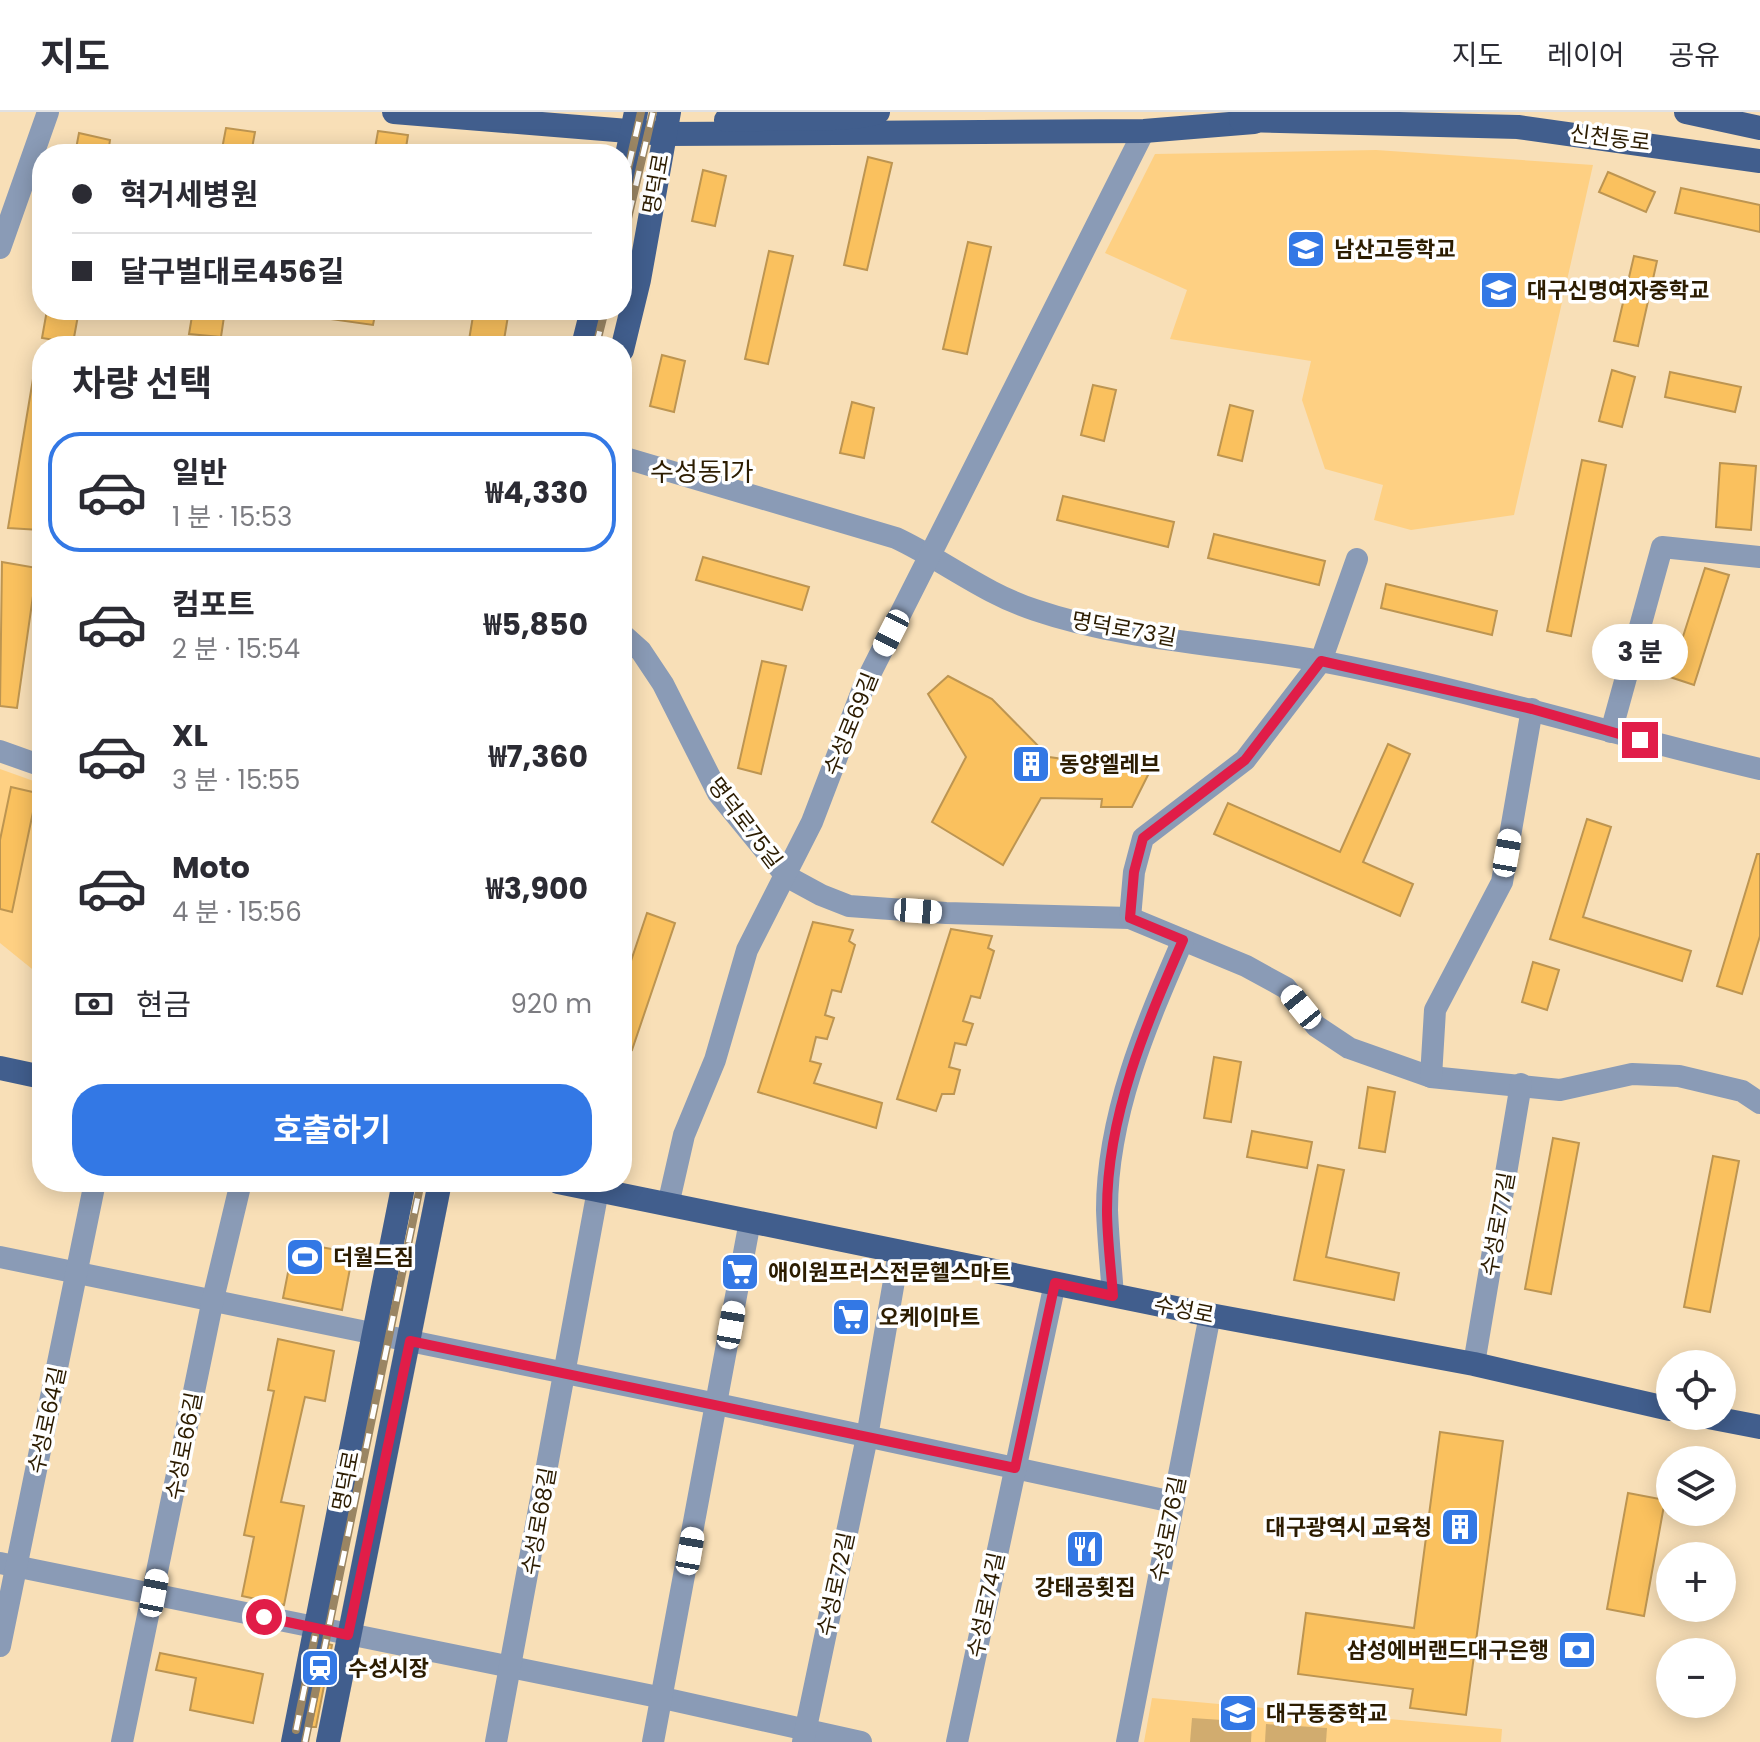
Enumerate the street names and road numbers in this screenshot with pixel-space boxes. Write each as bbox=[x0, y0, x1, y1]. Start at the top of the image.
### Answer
street label: 신천동로 bbox=[1568, 118, 1652, 158]
street label: 명덕로 bbox=[635, 151, 677, 217]
street label: 명덕로73길 bbox=[1069, 605, 1179, 653]
street label: 수성로69길 bbox=[816, 668, 886, 780]
street label: 명덕로75길 bbox=[700, 771, 790, 875]
street label: 수성로77길 bbox=[1474, 1170, 1522, 1278]
street label: 수성로 bbox=[1151, 1289, 1217, 1331]
street label: 수성로64길 bbox=[21, 1364, 73, 1476]
street label: 수성로66길 bbox=[158, 1390, 210, 1502]
street label: 명덕로 bbox=[325, 1448, 367, 1514]
street label: 수성로68길 bbox=[514, 1465, 564, 1577]
street label: 수성로76길 bbox=[1143, 1474, 1193, 1584]
street label: 수성로72길 bbox=[810, 1529, 862, 1639]
street label: 수성로74길 bbox=[960, 1550, 1012, 1660]

